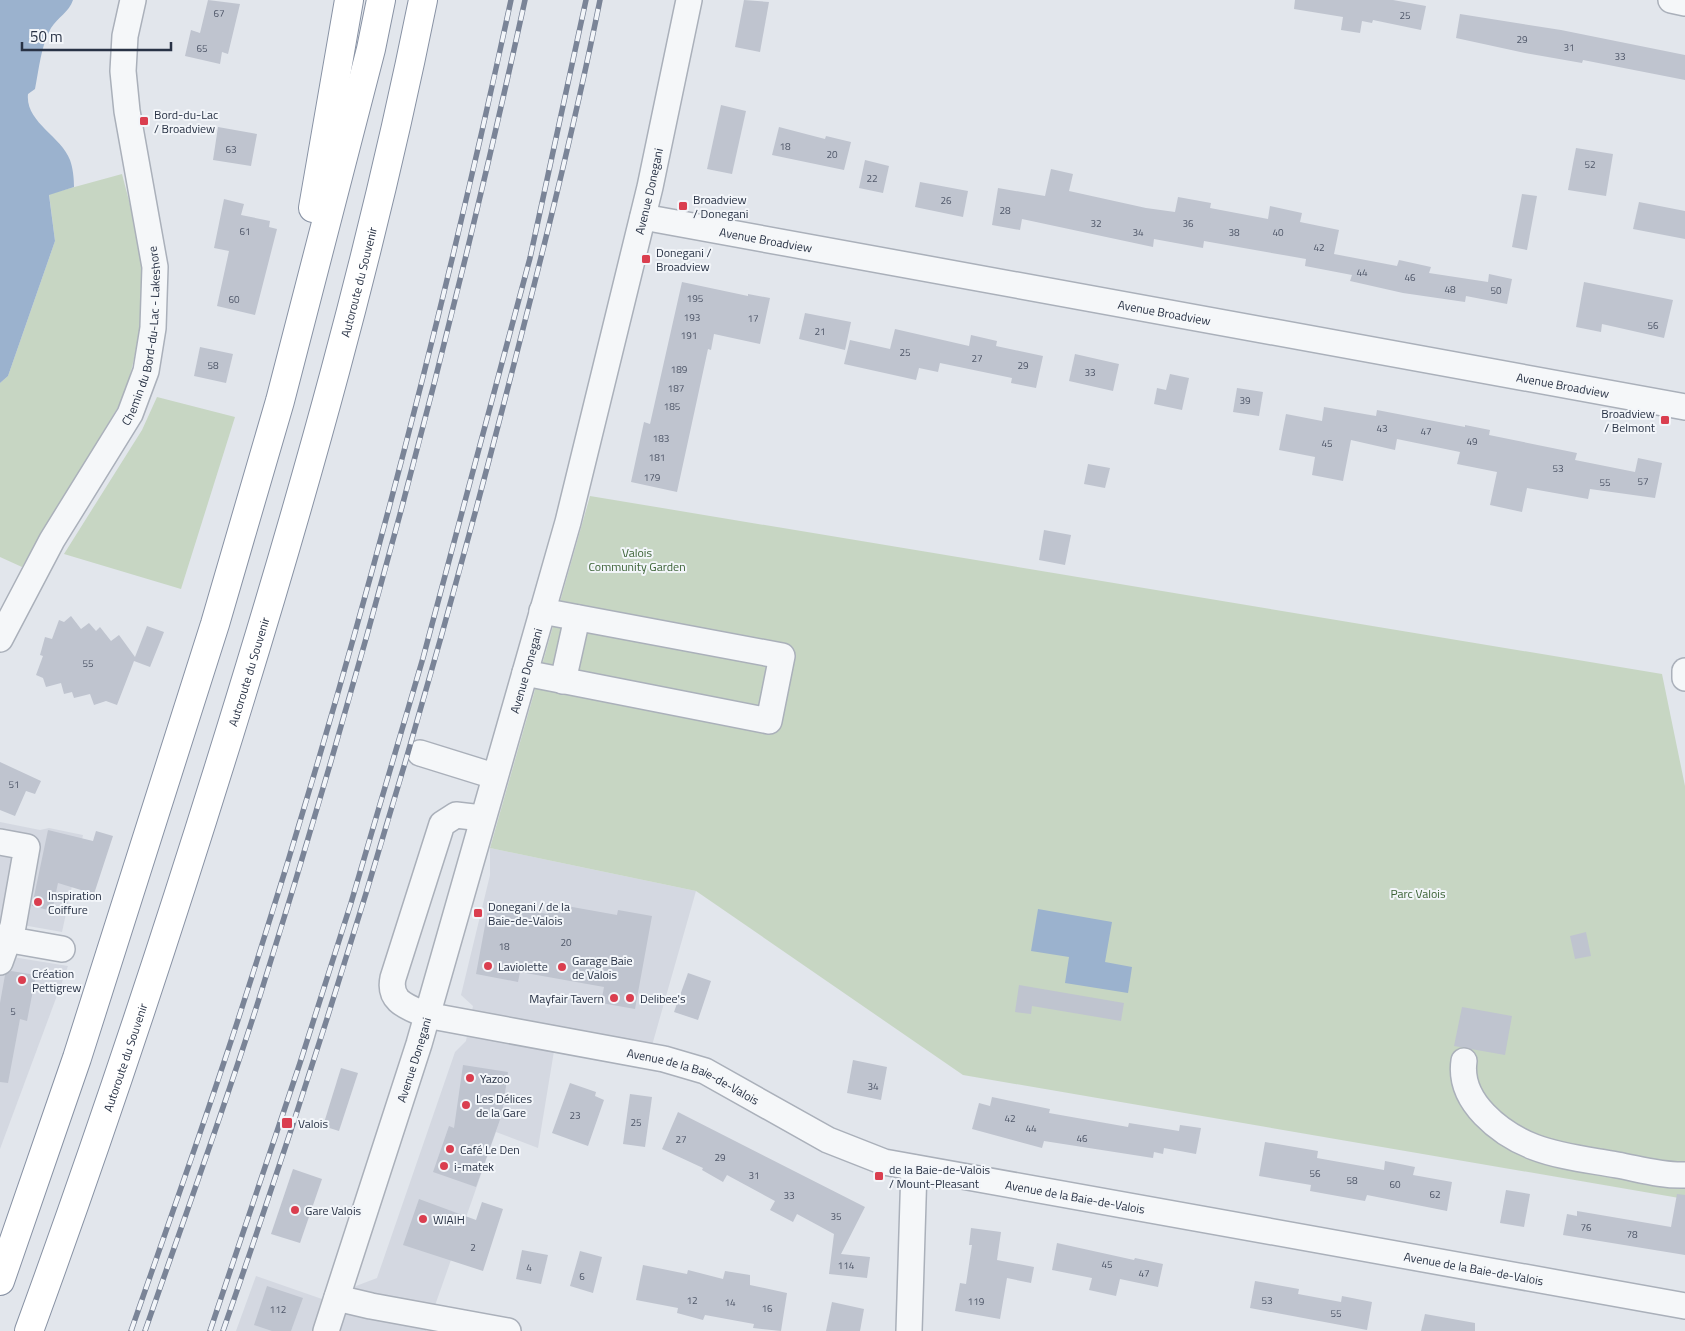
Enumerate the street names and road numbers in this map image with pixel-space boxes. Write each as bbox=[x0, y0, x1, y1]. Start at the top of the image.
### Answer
street label: Avenue Donegani bbox=[629, 146, 667, 236]
street label: Avenue Broadview bbox=[718, 222, 814, 257]
street label: Autoroute du Souvenir bbox=[335, 225, 381, 339]
street label: Chemin du Bord-du-Lac - Lakeshore bbox=[116, 245, 165, 429]
street label: Avenue Broadview bbox=[1116, 294, 1212, 330]
street label: Avenue Broadview bbox=[1515, 367, 1611, 402]
street label: Autoroute du Souvenir bbox=[223, 615, 274, 729]
street label: Avenue Donegani bbox=[504, 626, 547, 716]
street label: Autoroute du Souvenir bbox=[98, 1001, 152, 1114]
street label: Avenue Donegani bbox=[391, 1015, 436, 1105]
street label: Avenue de la Baie-de-Valois bbox=[625, 1043, 763, 1109]
street label: Avenue de la Baie-de-Valois bbox=[1004, 1175, 1147, 1218]
street label: Avenue de la Baie-de-Valois bbox=[1402, 1246, 1545, 1290]

